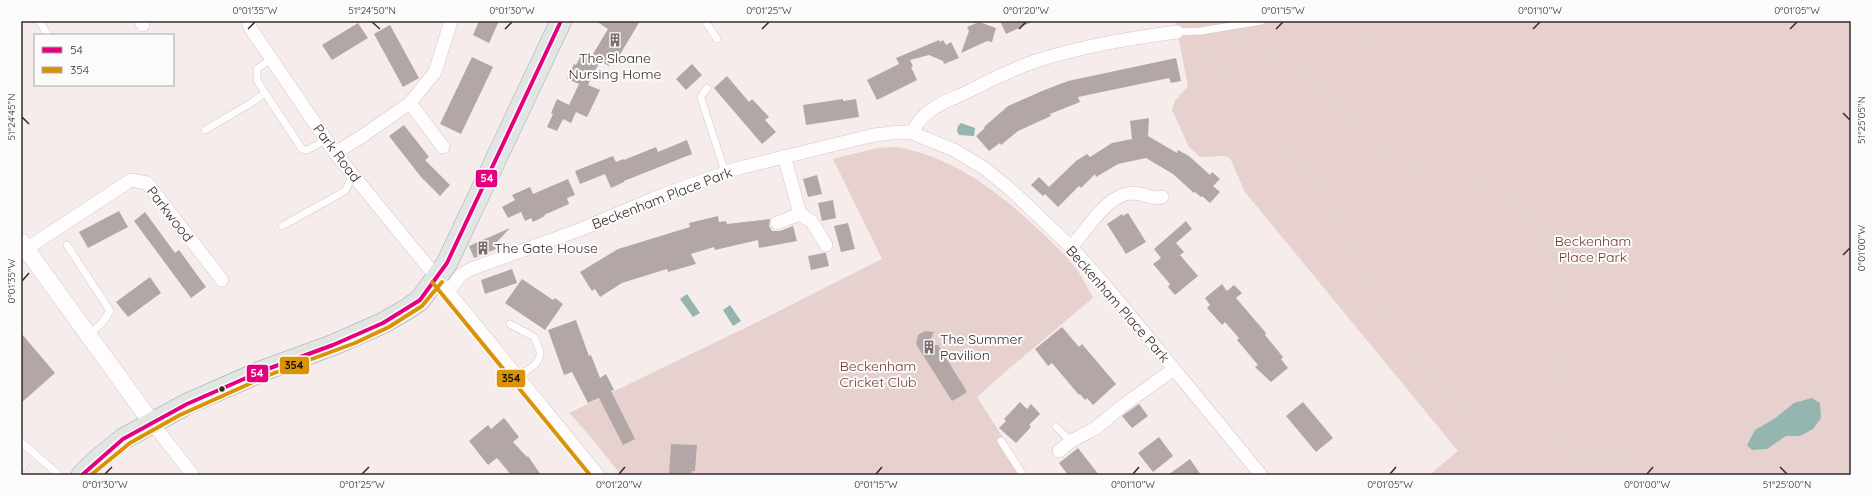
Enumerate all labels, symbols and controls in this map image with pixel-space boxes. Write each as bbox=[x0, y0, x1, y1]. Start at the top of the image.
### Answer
text: 0°01'35"W bbox=[232, 4, 278, 17]
text: 51°24'50"N bbox=[348, 4, 396, 17]
text: 0°01'30"W bbox=[489, 4, 535, 17]
text: 0°01'25"W bbox=[746, 4, 792, 17]
text: 0°01'20"W bbox=[1003, 4, 1049, 17]
text: 0°01'15"W bbox=[1261, 4, 1305, 17]
text: 0°01'10"W bbox=[1518, 4, 1562, 17]
text: 0°01'05"W bbox=[1774, 4, 1820, 17]
building icon: The Sloane Nursing Home bbox=[607, 32, 623, 48]
legend bbox=[34, 34, 174, 86]
text: 54 bbox=[70, 42, 83, 57]
place label: The Sloane Nursing Home bbox=[569, 49, 662, 83]
text: 354 bbox=[70, 62, 89, 77]
text: 51°24'45"N bbox=[5, 94, 18, 140]
text: 51°25'05"N bbox=[1855, 96, 1868, 144]
street label: Park Road bbox=[309, 120, 365, 186]
street label: Beckenham Place Park bbox=[589, 163, 735, 233]
line badge: 54 bbox=[475, 169, 498, 188]
text: 54 bbox=[481, 171, 494, 185]
street label: Parkwood bbox=[143, 183, 197, 245]
text: 0°01'00"W bbox=[1855, 225, 1868, 271]
park label: Beckenham Place Park bbox=[1555, 232, 1631, 266]
place label: The Gate House bbox=[494, 239, 598, 257]
building icon: The Gate House bbox=[475, 240, 491, 256]
street label: Beckenham Place Park bbox=[1062, 242, 1174, 366]
text: 0°01'35"W bbox=[5, 258, 18, 304]
place label: The Summer Pavilion bbox=[940, 330, 1023, 364]
building icon: The Summer Pavilion bbox=[921, 339, 937, 355]
line badge: 354 bbox=[279, 356, 310, 375]
park label: Beckenham Cricket Club bbox=[839, 357, 917, 391]
text: 354 bbox=[285, 358, 304, 372]
line badge: 54 bbox=[246, 364, 269, 383]
text: 54 bbox=[251, 366, 264, 380]
line badge: 354 bbox=[496, 369, 526, 388]
text: 354 bbox=[502, 371, 521, 385]
unlabelled marker bbox=[217, 384, 227, 394]
text: 0°01'30"W bbox=[82, 478, 128, 491]
text: 0°01'25"W bbox=[339, 478, 385, 491]
text: 0°01'20"W bbox=[596, 478, 642, 491]
text: 0°01'15"W bbox=[854, 478, 898, 491]
text: 0°01'10"W bbox=[1111, 478, 1155, 491]
text: 0°01'05"W bbox=[1367, 478, 1413, 491]
text: 0°01'00"W bbox=[1624, 478, 1670, 491]
text: 51°25'00"N bbox=[1763, 478, 1811, 491]

